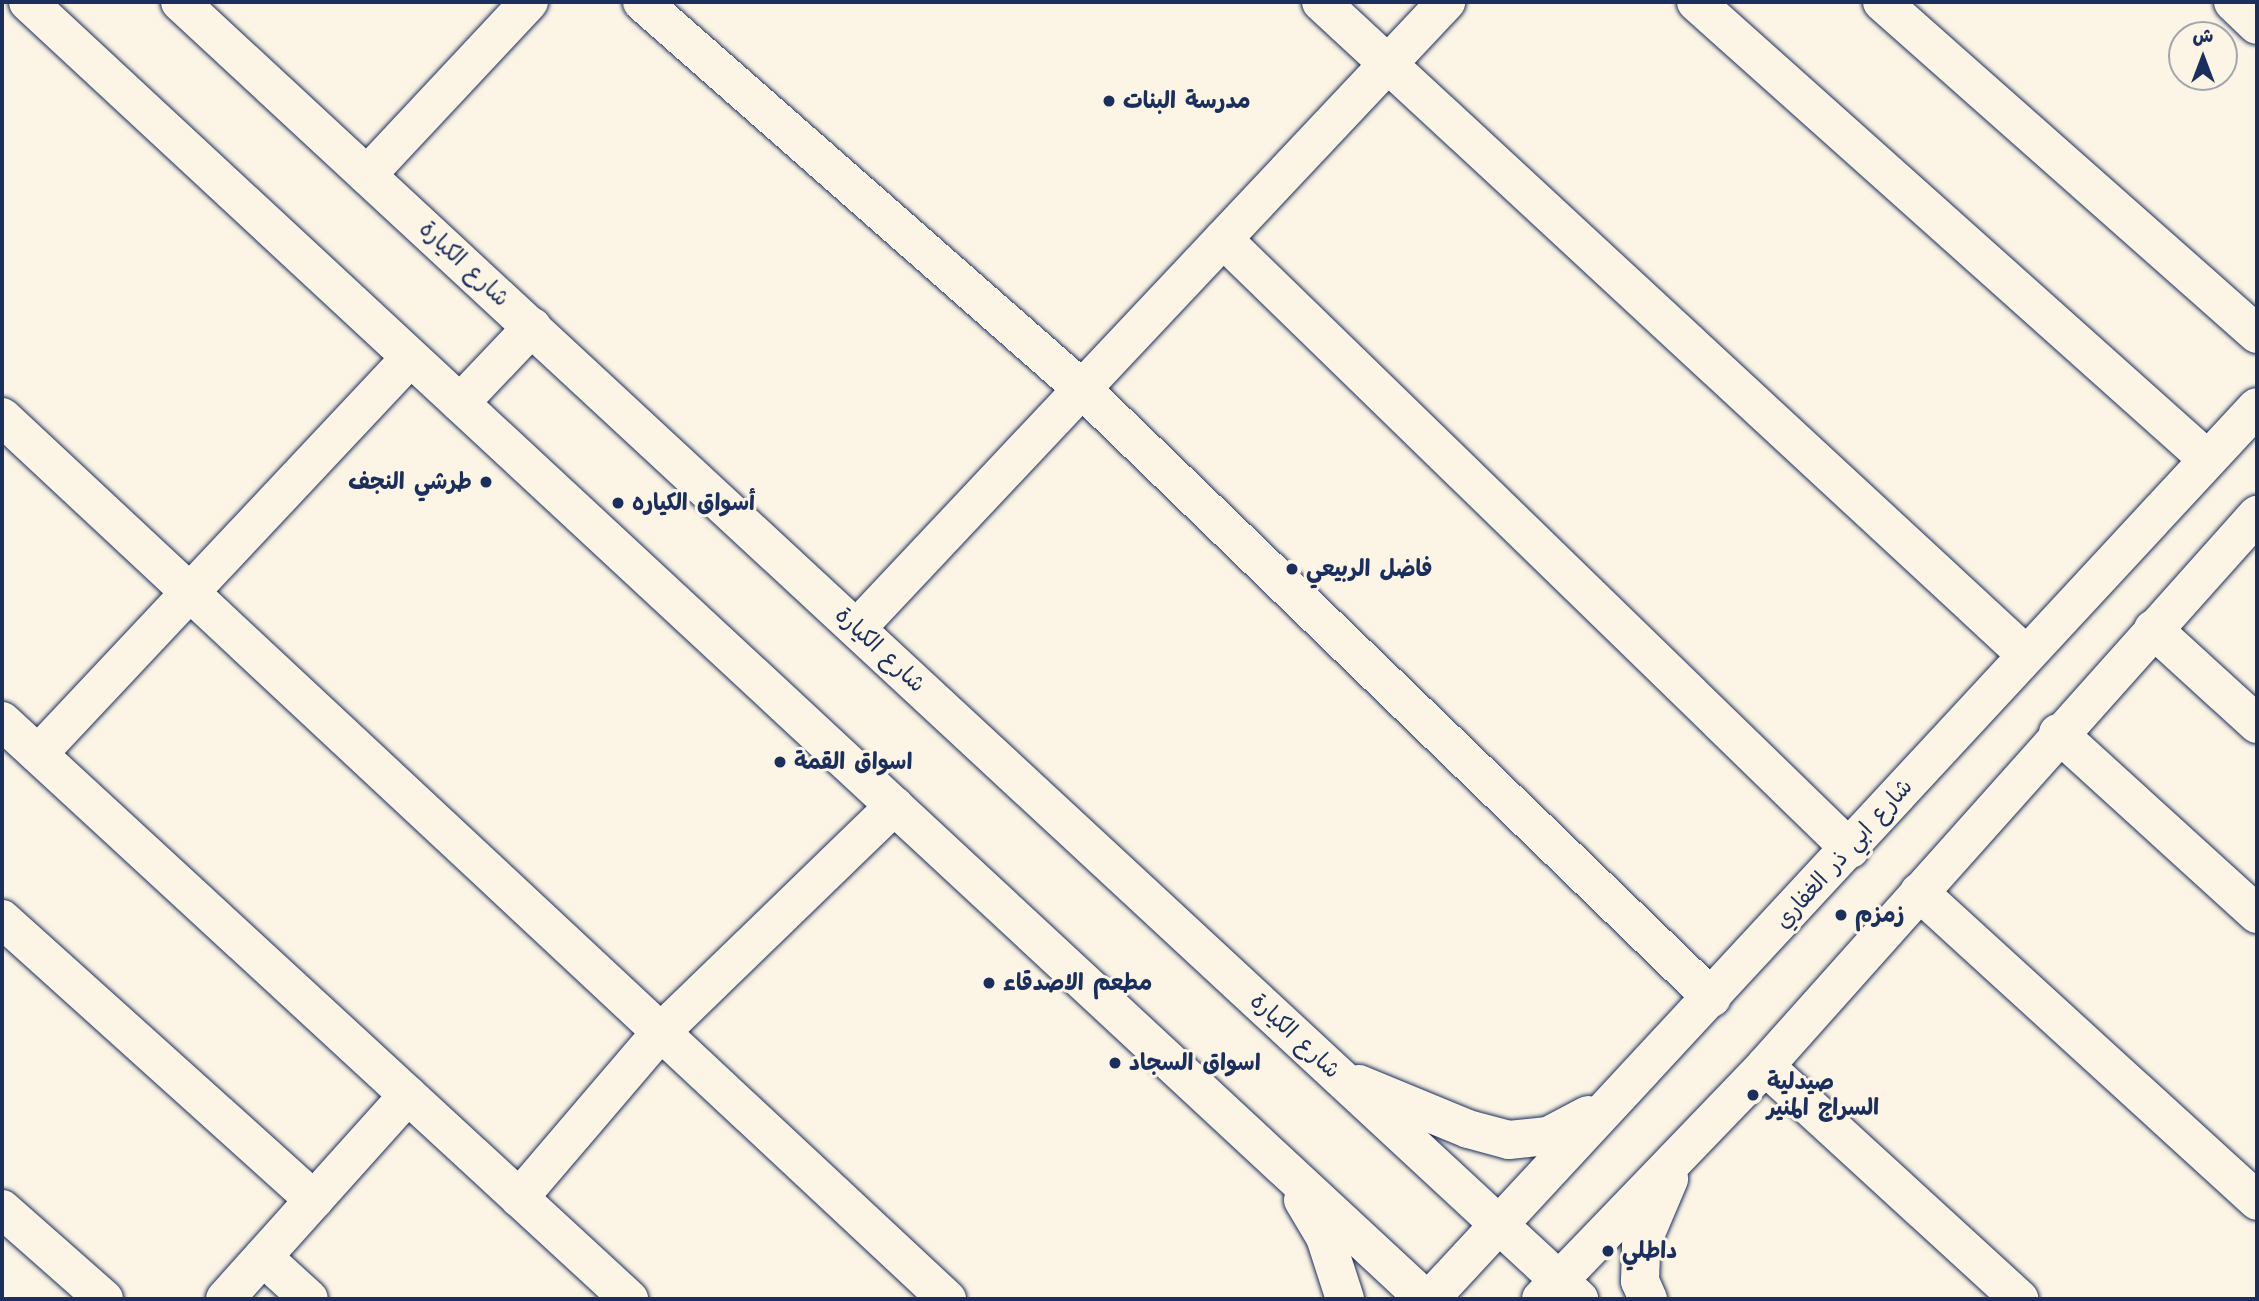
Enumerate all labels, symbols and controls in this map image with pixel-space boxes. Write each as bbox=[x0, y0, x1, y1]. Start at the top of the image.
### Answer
north arrow bbox=[2168, 21, 2238, 91]
text: ش bbox=[2193, 23, 2213, 50]
place label: مدرسة البنات bbox=[1123, 87, 1251, 115]
marker: مدرسة البنات bbox=[1101, 93, 1117, 109]
street label: شارع الكيارة bbox=[413, 215, 515, 313]
place label: طرشي النجف bbox=[348, 468, 472, 496]
marker: طرشي النجف bbox=[478, 474, 494, 490]
place label: أسواق الكياره bbox=[632, 489, 755, 517]
marker: أسواق الكياره bbox=[610, 495, 626, 511]
place label: فاضل الربيعي bbox=[1306, 555, 1432, 583]
marker: فاضل الربيعي bbox=[1284, 561, 1300, 577]
street label: شارع الكيارة bbox=[829, 601, 931, 699]
place label: اسواق القمة bbox=[794, 748, 912, 776]
marker: اسواق القمة bbox=[772, 754, 788, 770]
street label: شارع ابي ذر الغفاري bbox=[1769, 773, 1919, 935]
place label: زمزم bbox=[1855, 901, 1904, 929]
marker: زمزم bbox=[1833, 907, 1849, 923]
place label: مطعم الاصدقاء bbox=[1003, 969, 1152, 997]
marker: مطعم الاصدقاء bbox=[981, 975, 997, 991]
street label: شارع الكيارة bbox=[1244, 987, 1346, 1085]
place label: اسواق السجاد bbox=[1129, 1049, 1261, 1077]
marker: اسواق السجاد bbox=[1107, 1055, 1123, 1071]
place label: صيدلية السراج المنير bbox=[1767, 1068, 1879, 1122]
marker: صيدلية السراج المنير bbox=[1745, 1087, 1761, 1103]
place label: داطلي bbox=[1622, 1237, 1677, 1265]
marker: داطلي bbox=[1600, 1243, 1616, 1259]

